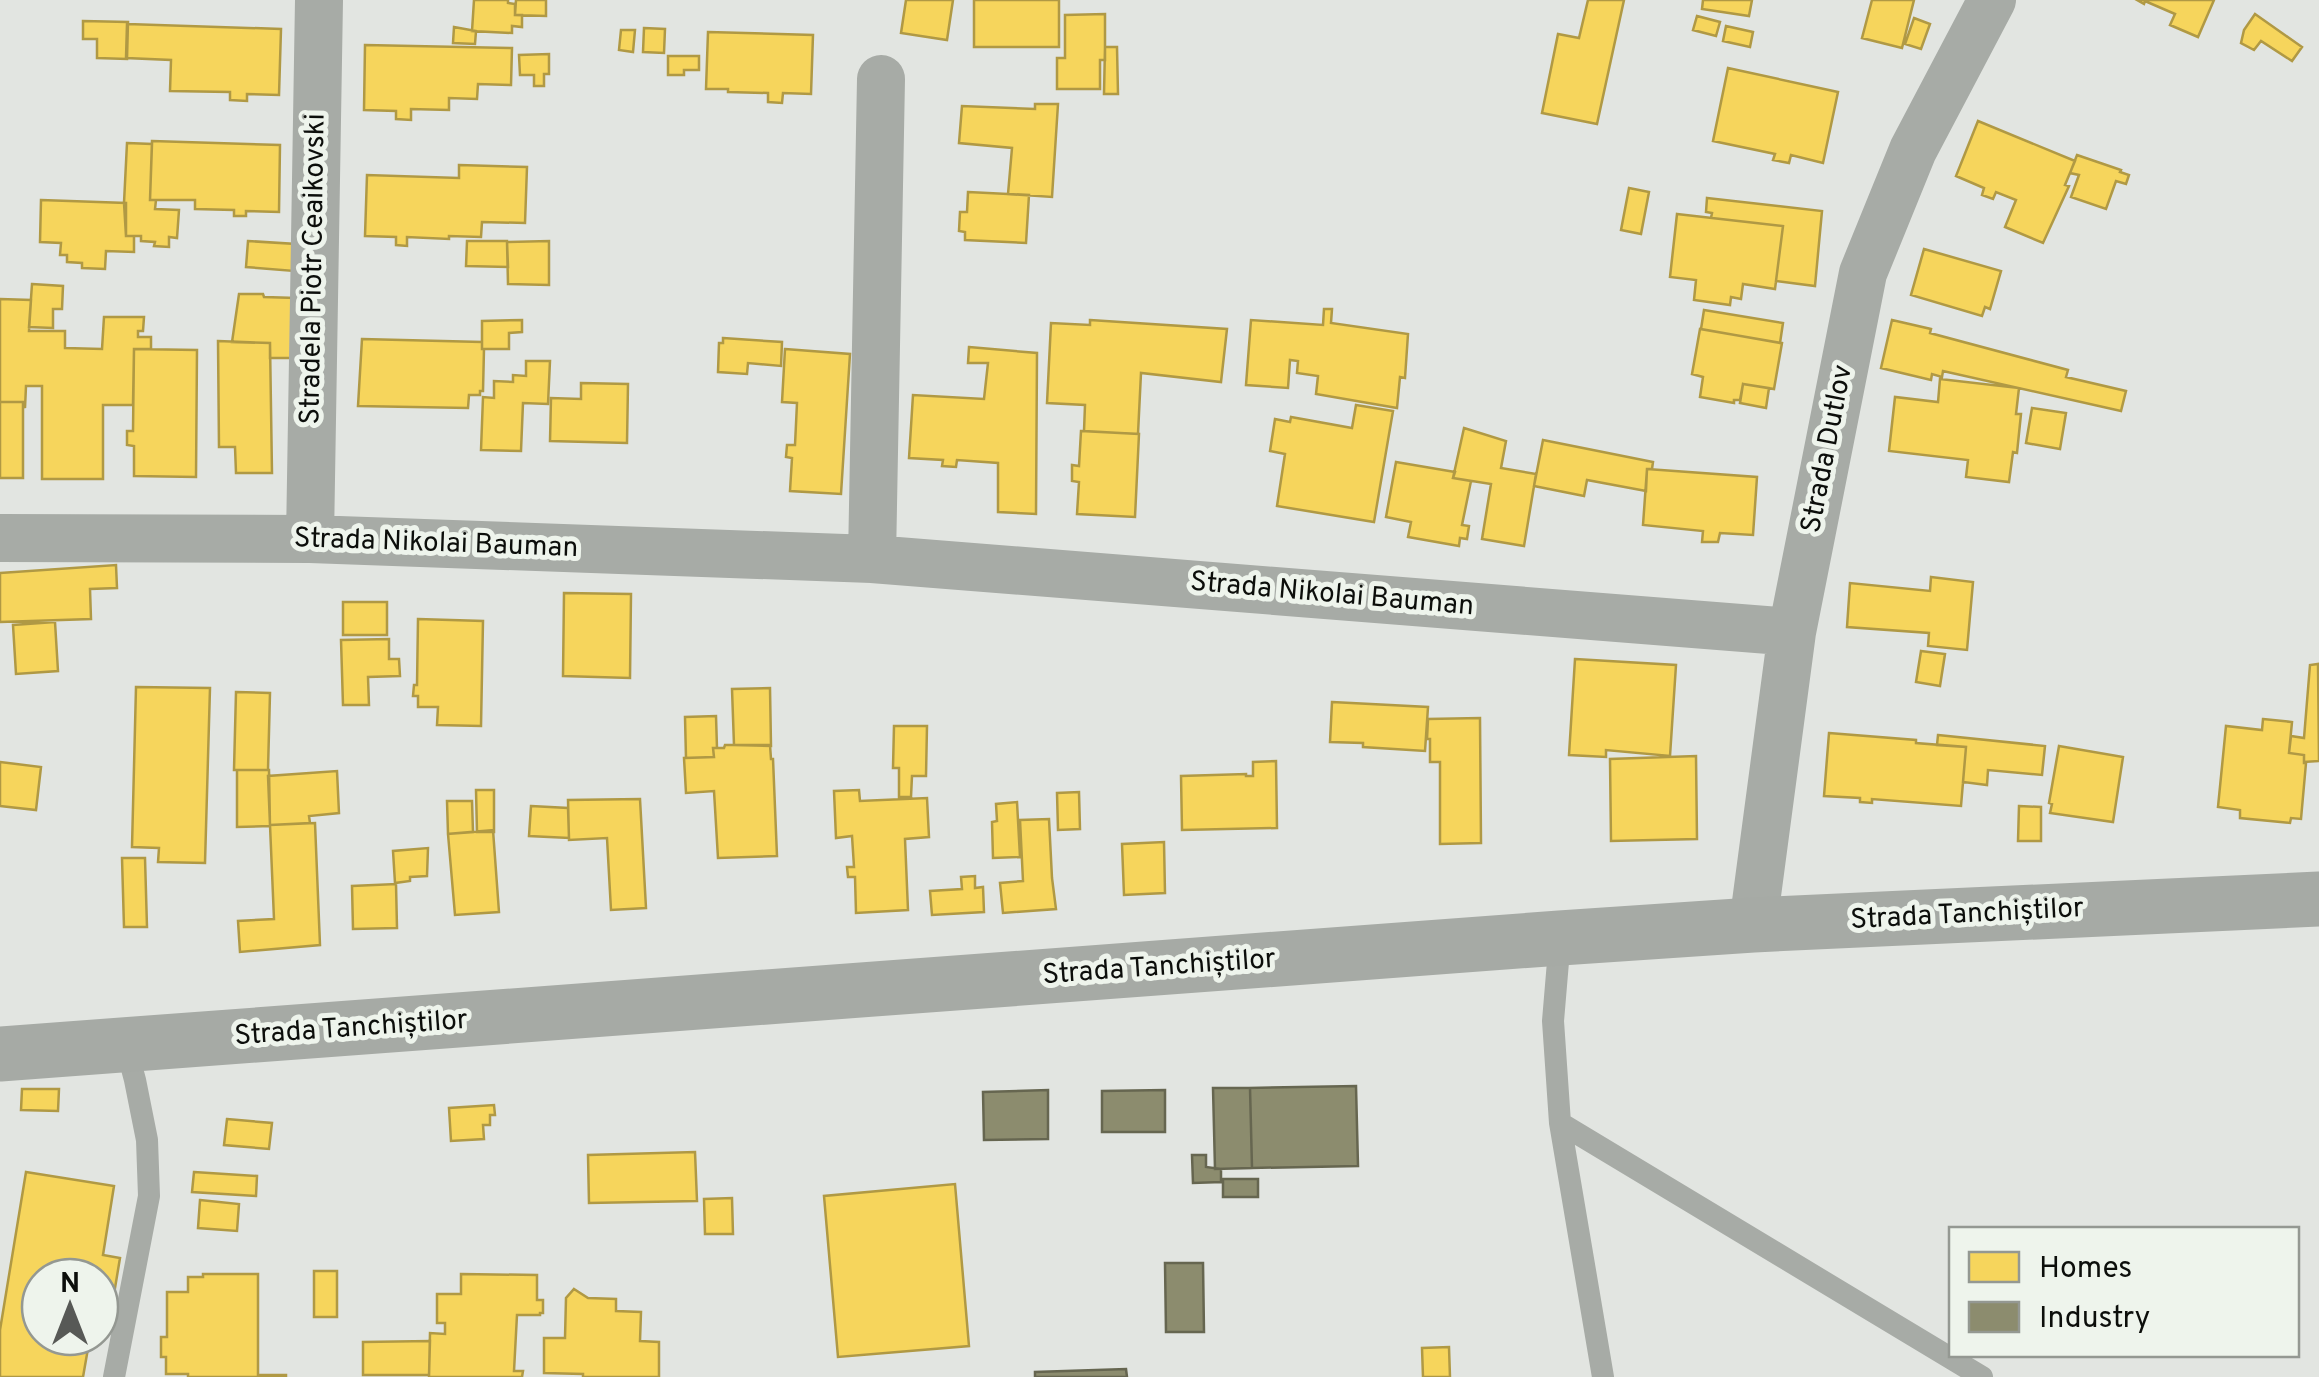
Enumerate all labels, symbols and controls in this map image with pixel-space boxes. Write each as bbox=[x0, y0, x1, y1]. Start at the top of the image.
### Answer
street label: Stradela Piotr Ceaikovski bbox=[293, 113, 335, 425]
street label: Strada Dutlov bbox=[1794, 362, 1862, 536]
street label: Strada Nikolai Bauman bbox=[293, 521, 579, 567]
street label: Strada Nikolai Bauman bbox=[1189, 565, 1475, 625]
street label: Strada Tanchiștilor bbox=[1849, 891, 2085, 939]
street label: Strada Tanchiștilor bbox=[1041, 942, 1277, 994]
street label: Strada Tanchiștilor bbox=[233, 1003, 469, 1055]
legend bbox=[1949, 1227, 2299, 1357]
text: Homes bbox=[2039, 1251, 2132, 1288]
north arrow bbox=[20, 1257, 120, 1357]
text: N bbox=[60, 1267, 80, 1303]
text: Industry bbox=[2039, 1301, 2150, 1338]

